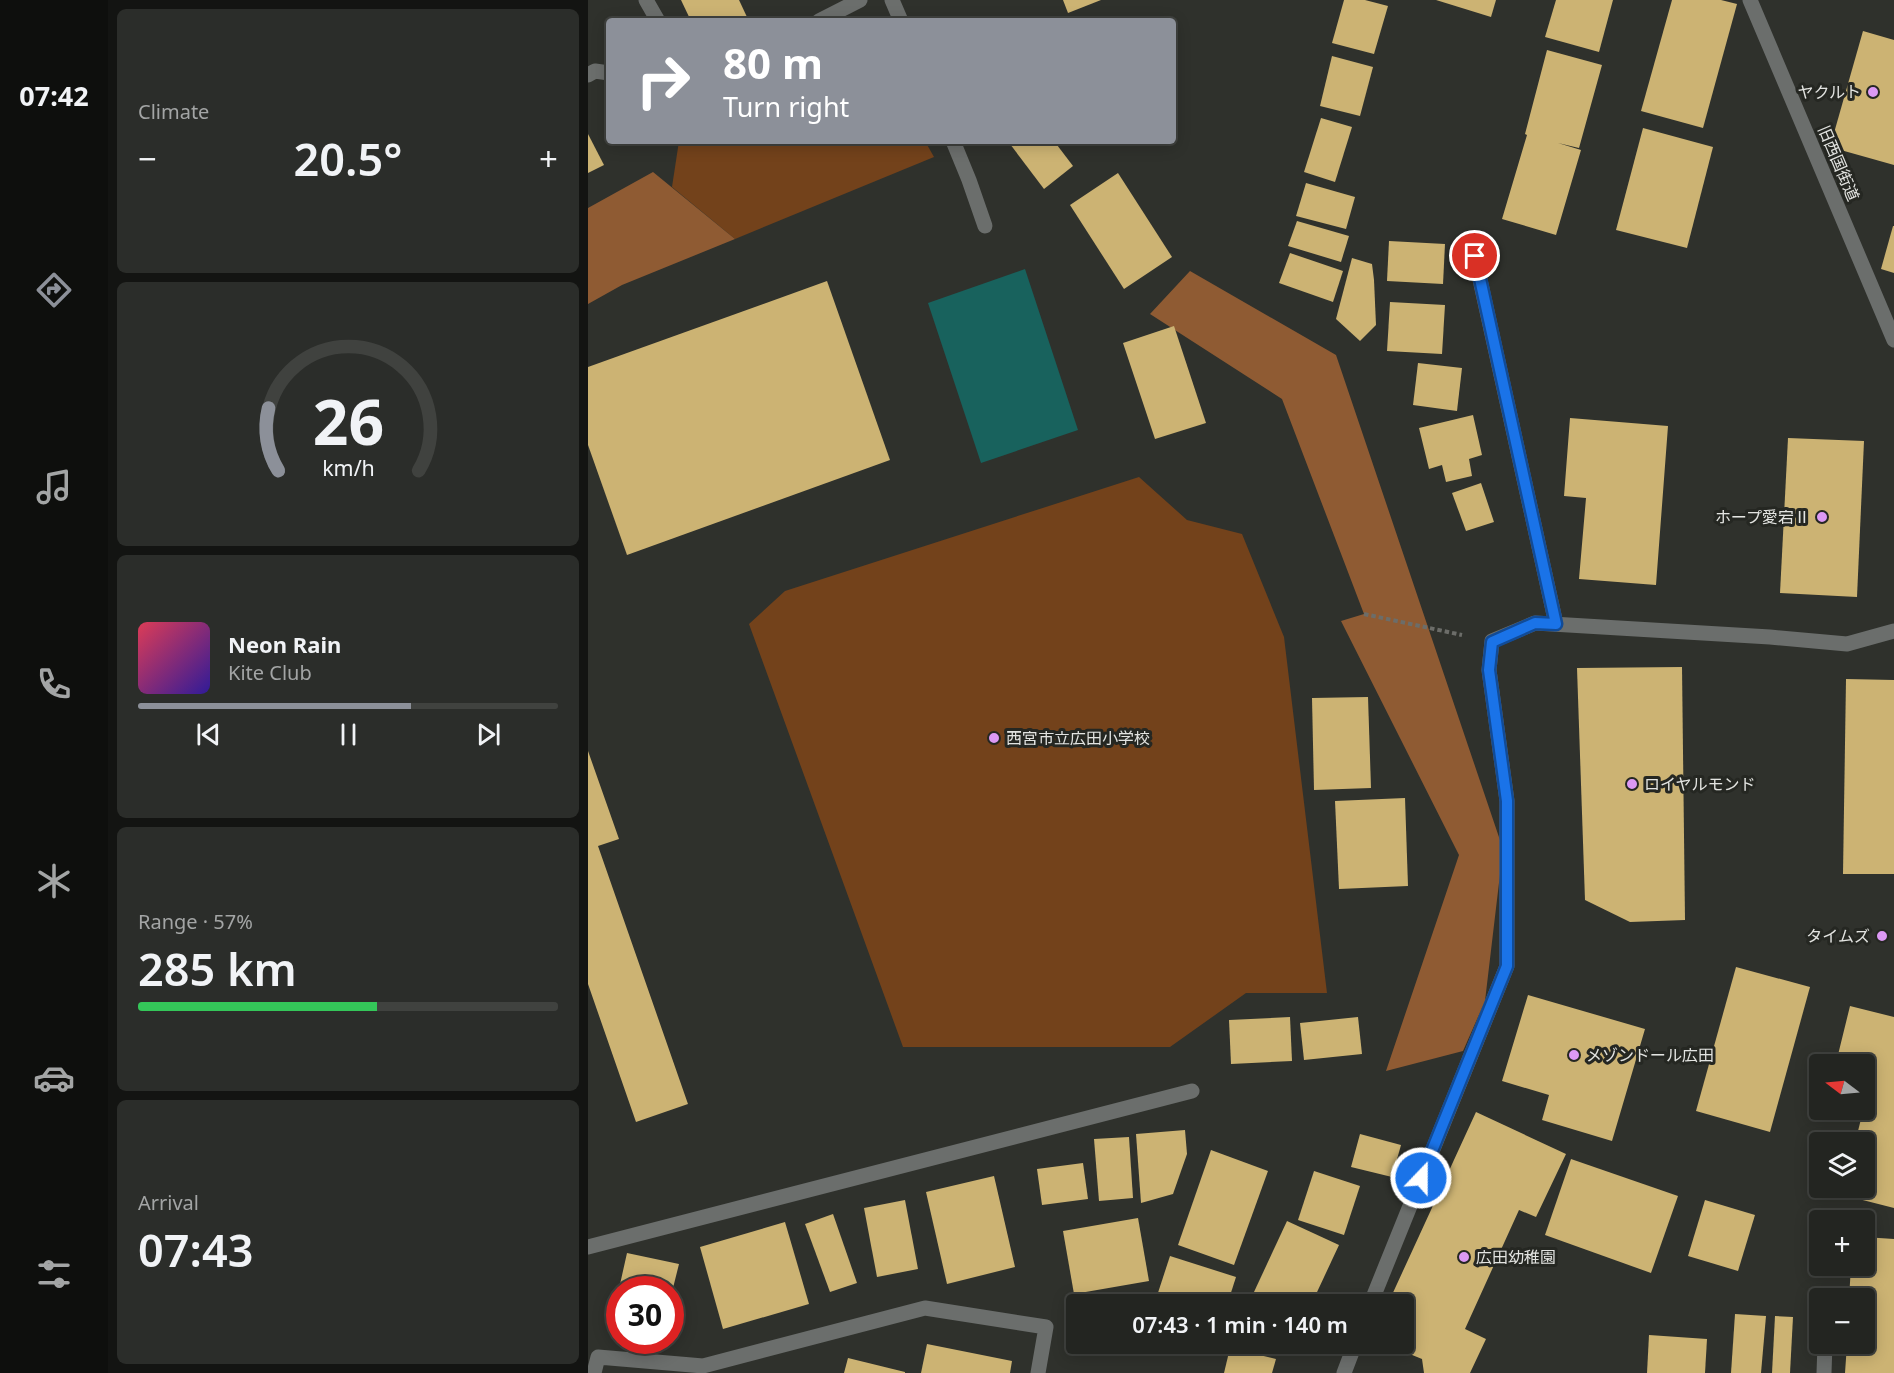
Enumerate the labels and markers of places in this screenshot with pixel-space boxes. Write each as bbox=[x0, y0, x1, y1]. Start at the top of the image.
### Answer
place label: ヤクルト bbox=[1797, 81, 1861, 103]
marker: ヤクルト bbox=[1866, 85, 1880, 99]
pin bbox=[1449, 230, 1500, 281]
place label: ホープ愛宕Ⅱ bbox=[1715, 506, 1810, 528]
marker: ホープ愛宕Ⅱ bbox=[1815, 510, 1829, 524]
place label: 西宮市立広田小学校 bbox=[1006, 727, 1150, 749]
marker: 西宮市立広田小学校 bbox=[987, 731, 1001, 745]
place label: ロイヤルモンド bbox=[1644, 773, 1756, 795]
marker: ロイヤルモンド bbox=[1625, 777, 1639, 791]
place label: タイムズ bbox=[1806, 925, 1870, 947]
marker: タイムズ bbox=[1875, 929, 1889, 943]
place label: メゾンドール広田 bbox=[1586, 1044, 1714, 1066]
marker: メゾンドール広田 bbox=[1567, 1048, 1581, 1062]
place label: 広田幼稚園 bbox=[1476, 1246, 1556, 1268]
marker: 広田幼稚園 bbox=[1457, 1250, 1471, 1264]

